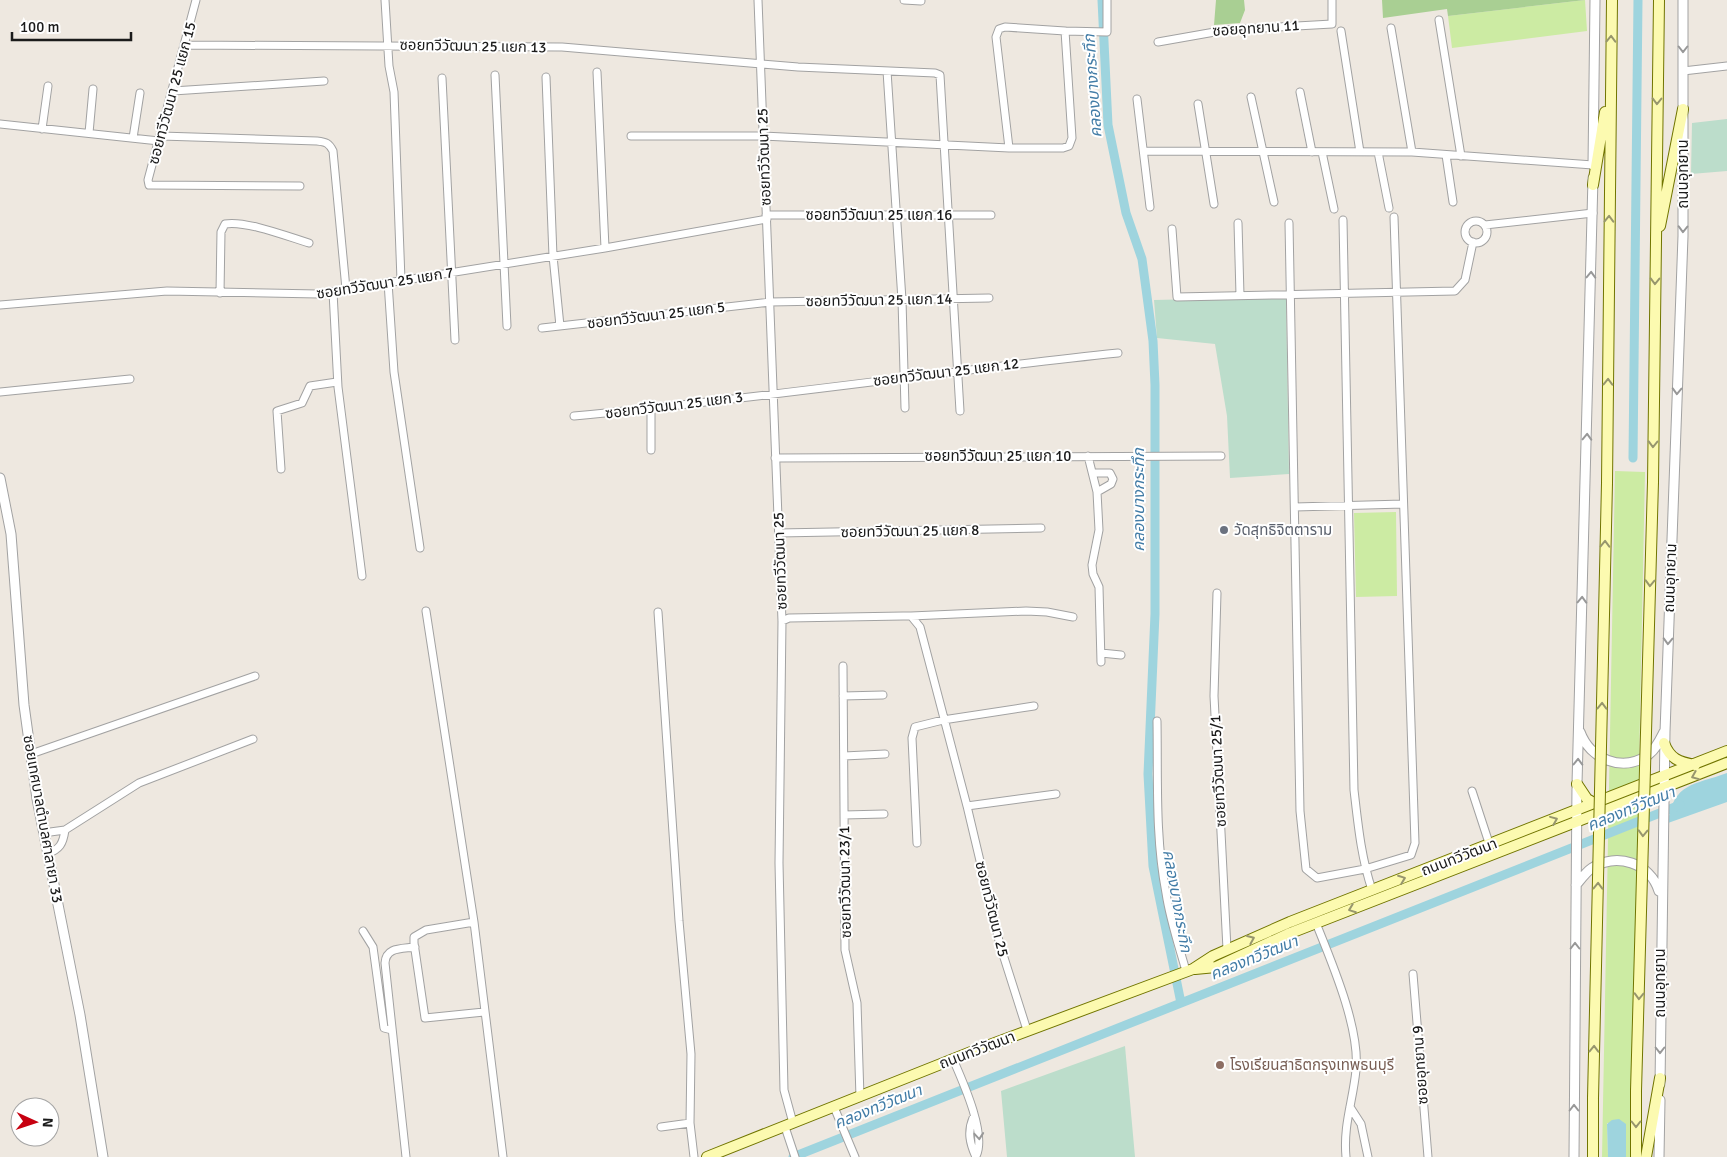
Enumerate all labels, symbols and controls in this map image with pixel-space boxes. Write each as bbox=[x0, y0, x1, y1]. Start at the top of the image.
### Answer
scale bar bbox=[12, 10, 131, 42]
street label: ซอยอุทยาน 11 bbox=[1212, 16, 1300, 40]
text: 100 m bbox=[20, 18, 60, 36]
street label: ซอยทวีวัฒนา 25 แยก 15 bbox=[144, 20, 200, 166]
water label: คลองบางกระทึก bbox=[1079, 32, 1107, 138]
one-way arrow bbox=[1606, 35, 1616, 43]
street label: ซอยทวีวัฒนา 25 แยก 13 bbox=[399, 36, 547, 56]
one-way arrow bbox=[1678, 45, 1688, 53]
one-way arrow bbox=[1652, 98, 1662, 105]
street label: ซอยทวีวัฒนา 25 bbox=[753, 108, 775, 206]
street label: ถนนอุทยาน bbox=[1674, 139, 1692, 209]
street label: ซอยทวีวัฒนา 25 แยก 16 bbox=[806, 206, 952, 224]
one-way arrow bbox=[1604, 215, 1614, 223]
one-way arrow bbox=[1678, 225, 1688, 233]
street label: ซอยทวีวัฒนา 25 แยก 7 bbox=[315, 263, 455, 303]
one-way arrow bbox=[1586, 271, 1597, 279]
one-way arrow bbox=[1650, 278, 1660, 285]
street label: ซอยทวีวัฒนา 25 แยก 14 bbox=[805, 290, 953, 310]
street label: ซอยทวีวัฒนา 25 แยก 5 bbox=[586, 298, 726, 332]
street label: ซอยทวีวัฒนา 25 แยก 12 bbox=[872, 354, 1020, 390]
one-way arrow bbox=[1603, 378, 1613, 386]
one-way arrow bbox=[1672, 387, 1683, 395]
street label: ซอยทวีวัฒนา 25 แยก 3 bbox=[604, 388, 744, 422]
one-way arrow bbox=[1581, 433, 1592, 441]
one-way arrow bbox=[1648, 440, 1658, 448]
street label: ซอยทวีวัฒนา 25 แยก 10 bbox=[925, 447, 1071, 465]
water label: คลองบางกระทึก bbox=[1129, 447, 1149, 552]
street label: ซอยทวีวัฒนา 25 bbox=[769, 512, 791, 610]
street label: ซอยทวีวัฒนา 25 แยก 8 bbox=[840, 521, 980, 541]
place label: วัดสุทธิจิตตาราม bbox=[1234, 521, 1332, 539]
marker: วัดสุทธิจิตตาราม bbox=[1218, 524, 1230, 536]
one-way arrow bbox=[1600, 540, 1610, 548]
street label: ถนนอุทยาน bbox=[1660, 543, 1680, 613]
one-way arrow bbox=[1645, 580, 1655, 588]
one-way arrow bbox=[1577, 596, 1587, 604]
one-way arrow bbox=[1663, 638, 1673, 645]
one-way arrow bbox=[1597, 702, 1607, 710]
street label: ซอยทวีวัฒนา 25/1 bbox=[1206, 714, 1230, 828]
street label: ซอยเทศบาลตำบลศาลายา 33 bbox=[19, 733, 67, 905]
one-way arrow bbox=[1572, 758, 1583, 766]
one-way arrow bbox=[1691, 769, 1700, 780]
water label: คลองทวีวัฒนา bbox=[1584, 782, 1679, 836]
one-way arrow bbox=[1549, 816, 1558, 826]
street label: ซอยทวีวัฒนา 23/1 bbox=[835, 826, 855, 938]
one-way arrow bbox=[1638, 830, 1648, 837]
street label: ถนนทวีวัฒนา bbox=[1418, 834, 1500, 880]
water label: คลองบางกระทึก bbox=[1158, 848, 1196, 955]
street label: ซอยทวีวัฒนา 25 bbox=[971, 859, 1013, 959]
one-way arrow bbox=[1398, 875, 1406, 885]
one-way arrow bbox=[1593, 882, 1603, 890]
one-way arrow bbox=[1349, 903, 1357, 913]
water label: คลองทวีวัฒนา bbox=[1207, 931, 1302, 985]
one-way arrow bbox=[1247, 935, 1255, 945]
one-way arrow bbox=[1570, 942, 1580, 950]
street label: ถนนอุทยาน bbox=[1651, 948, 1669, 1018]
one-way arrow bbox=[1634, 992, 1644, 1000]
street label: ซอยอุทยาน 9 bbox=[1408, 1025, 1432, 1105]
street label: ถนนทวีวัฒนา bbox=[936, 1027, 1018, 1073]
one-way arrow bbox=[1589, 1045, 1600, 1053]
one-way arrow bbox=[1655, 1046, 1665, 1054]
place label: โรงเรียนสาธิตกรุงเทพธนบุรี bbox=[1230, 1056, 1394, 1074]
marker: โรงเรียนสาธิตกรุงเทพธนบุรี bbox=[1214, 1059, 1226, 1071]
water label: คลองทวีวัฒนา bbox=[831, 1080, 926, 1134]
north arrow bbox=[10, 1097, 60, 1147]
one-way arrow bbox=[1569, 1104, 1580, 1112]
text: N bbox=[39, 1117, 56, 1128]
one-way arrow bbox=[1631, 1120, 1641, 1128]
one-way arrow bbox=[974, 1133, 985, 1141]

